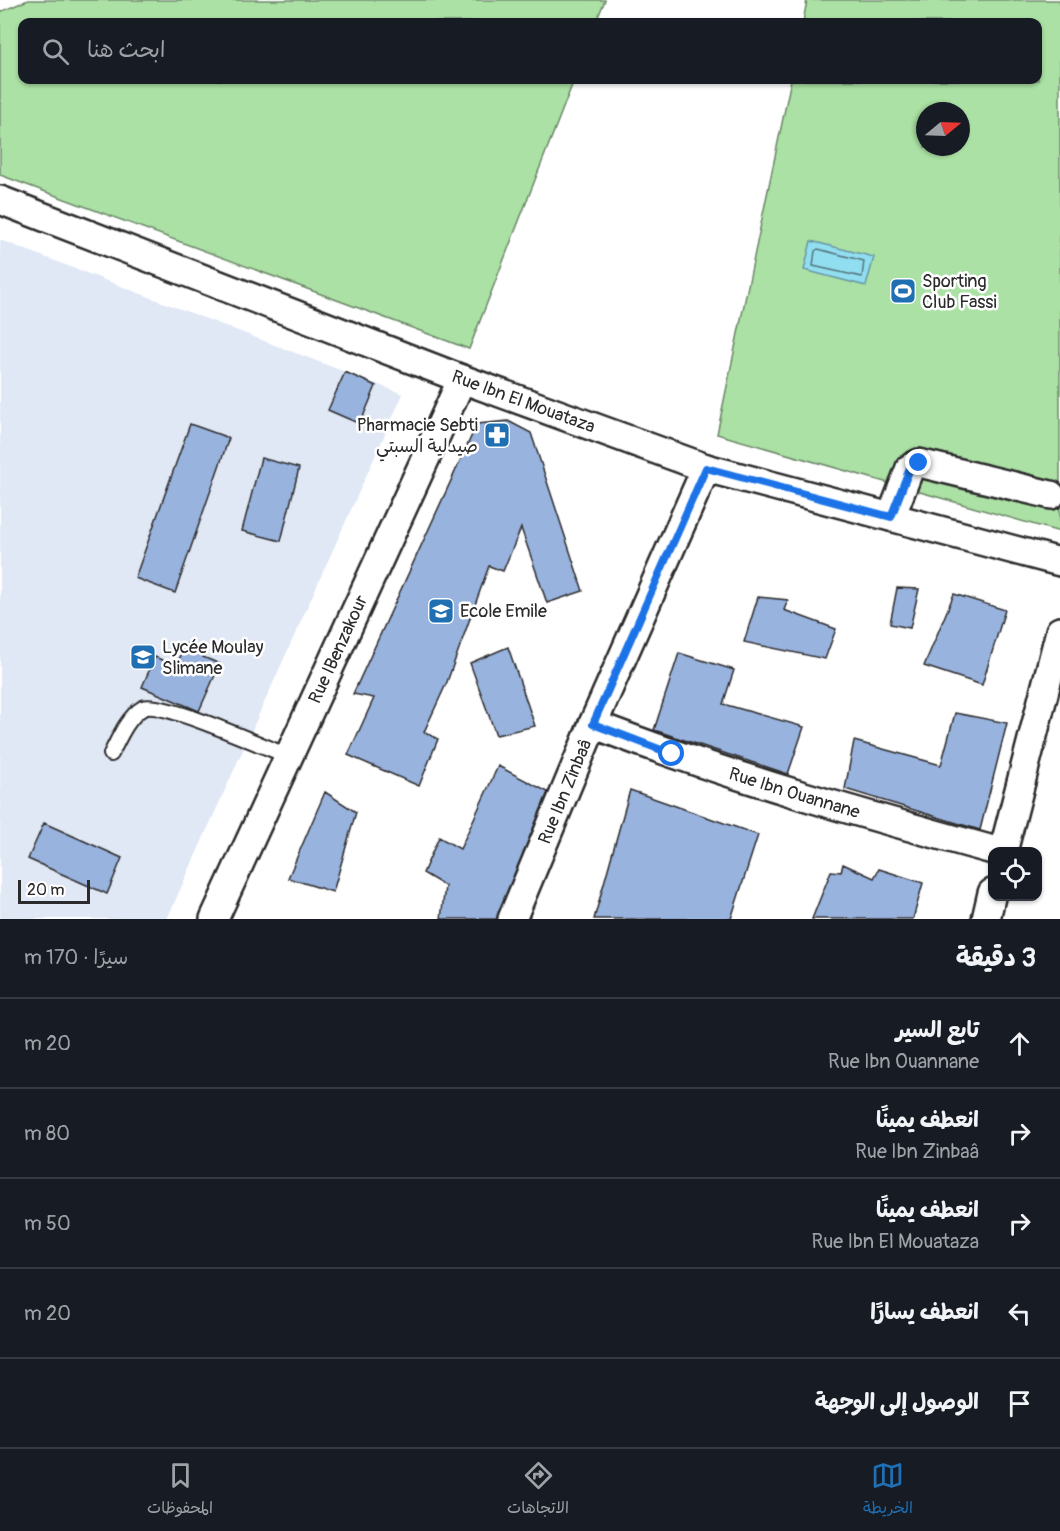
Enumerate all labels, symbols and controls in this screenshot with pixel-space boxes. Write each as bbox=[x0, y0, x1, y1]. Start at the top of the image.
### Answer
search box bbox=[18, 18, 1042, 84]
icon: search bbox=[39, 35, 72, 68]
text: ابحث هنا bbox=[87, 36, 165, 64]
north arrow bbox=[916, 102, 970, 156]
place label: Sporting Club Fassi bbox=[922, 270, 997, 314]
sports icon: Sporting Club Fassi bbox=[888, 276, 918, 306]
street label: Rue Ibn El Mouataza bbox=[449, 365, 598, 438]
place label: Pharmacie Sebti صيدلية السبتي bbox=[357, 414, 478, 462]
pharmacy icon: Pharmacie Sebti صيدلية السبتي bbox=[482, 420, 512, 450]
route end bbox=[905, 449, 931, 475]
street label: Rue IBenzakour bbox=[303, 591, 373, 707]
school or university icon: Ecole Emile bbox=[426, 596, 456, 626]
place label: Ecole Emile bbox=[460, 600, 547, 623]
place label: Lycée Moulay Slimane bbox=[162, 636, 264, 680]
school or university icon: Lycée Moulay Slimane bbox=[128, 642, 158, 672]
street label: Rue Ibn Zinbaâ bbox=[533, 736, 597, 847]
route start bbox=[658, 740, 684, 766]
street label: Rue Ibn Ouannane bbox=[726, 762, 863, 824]
map controls bbox=[988, 847, 1042, 901]
button: locate bbox=[988, 847, 1042, 901]
scale bar bbox=[18, 877, 90, 904]
text: 20 m bbox=[27, 880, 65, 900]
text: 3 دقيقة bbox=[956, 942, 1036, 974]
text: سيرًا · 170 m bbox=[24, 945, 128, 970]
text: تابع السير bbox=[896, 1016, 979, 1044]
icon: ahead bbox=[1003, 1027, 1036, 1060]
text: 20 m bbox=[24, 1031, 71, 1056]
text: Rue Ibn Ouannane bbox=[828, 1049, 979, 1074]
text: انعطف يمينًا bbox=[876, 1106, 979, 1134]
icon: right bbox=[1003, 1117, 1036, 1150]
text: 80 m bbox=[24, 1121, 70, 1146]
text: Rue Ibn Zinbaâ bbox=[855, 1139, 979, 1164]
text: انعطف يمينًا bbox=[876, 1196, 979, 1224]
icon: right bbox=[1003, 1207, 1036, 1240]
text: 50 m bbox=[24, 1211, 71, 1236]
text: Rue Ibn El Mouataza bbox=[812, 1229, 979, 1254]
icon: left bbox=[1003, 1297, 1036, 1330]
text: انعطف يسارًا bbox=[870, 1298, 979, 1326]
text: 20 m bbox=[24, 1301, 71, 1326]
icon: arrive bbox=[1003, 1387, 1036, 1420]
text: الوصول إلى الوجهة bbox=[815, 1388, 979, 1416]
tab: المحفوظات bbox=[147, 1459, 213, 1522]
tab: الاتجاهات bbox=[507, 1459, 569, 1522]
tab: الخريطة bbox=[863, 1459, 913, 1522]

